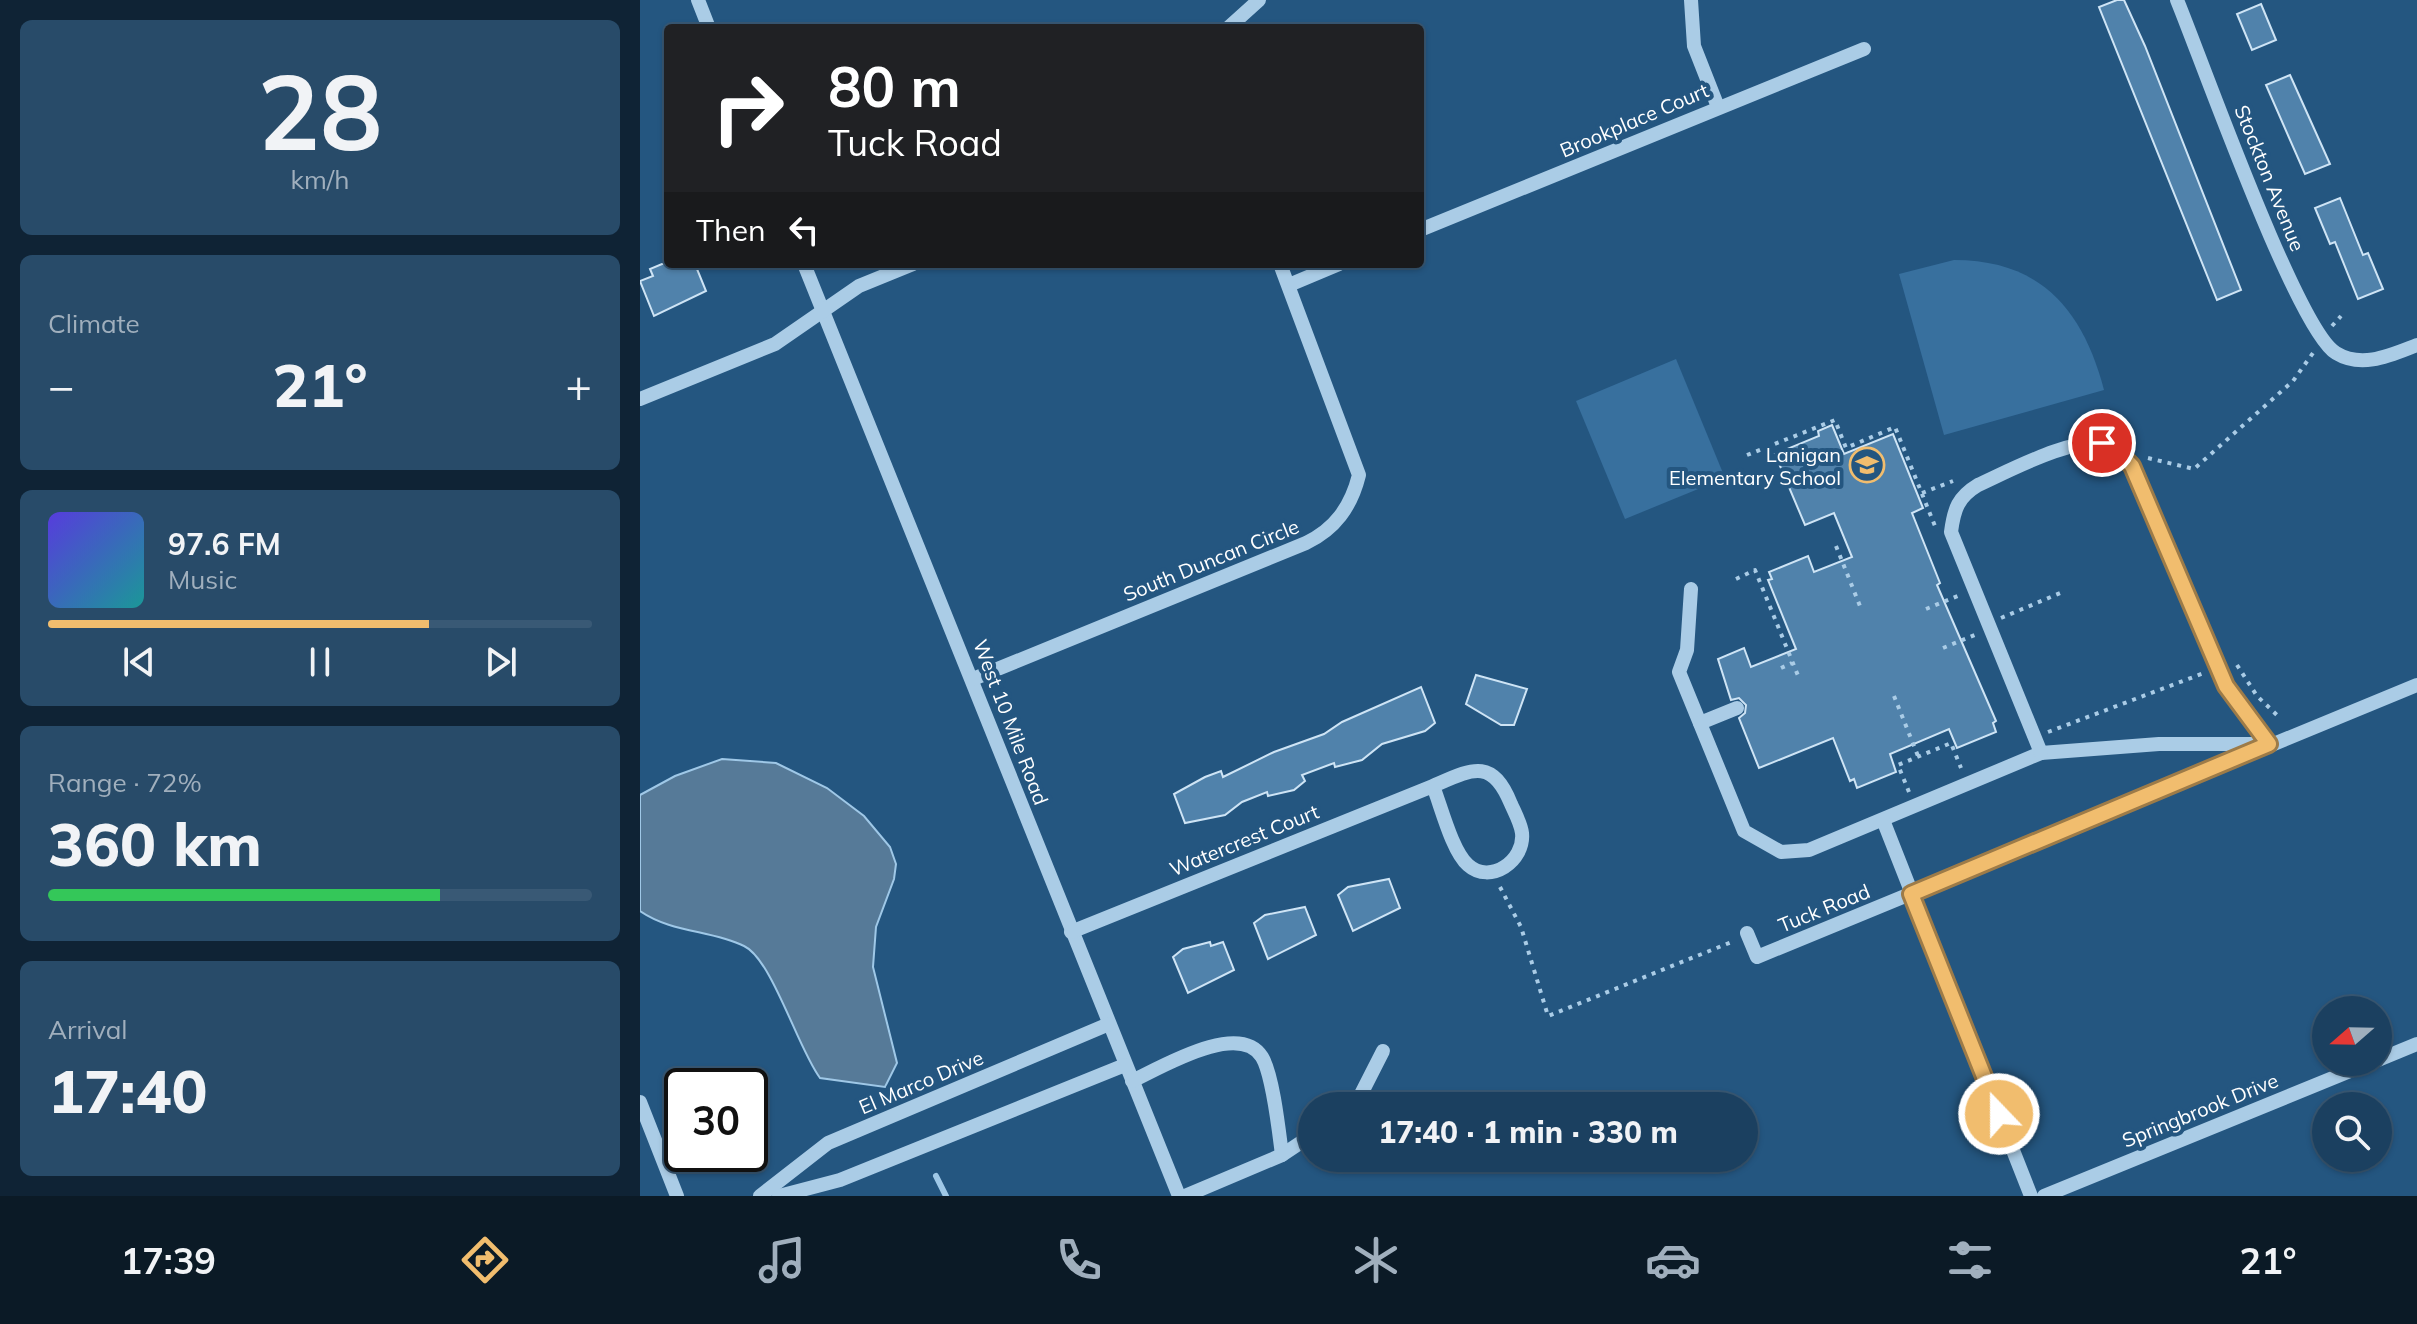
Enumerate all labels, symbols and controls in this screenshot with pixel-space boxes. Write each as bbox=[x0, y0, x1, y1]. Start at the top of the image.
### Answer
text: 28 bbox=[258, 45, 382, 176]
text: 80 m bbox=[828, 51, 961, 121]
icon: right bbox=[696, 56, 800, 160]
street label: Brookplace Court bbox=[1556, 77, 1712, 163]
street label: Stockton Avenue bbox=[2229, 101, 2311, 255]
text: Tuck Road bbox=[828, 120, 1002, 165]
text: km/h bbox=[291, 163, 349, 196]
icon: left bbox=[782, 208, 826, 252]
text: Then bbox=[696, 211, 766, 249]
text: Climate bbox=[48, 307, 140, 340]
text: 21° bbox=[272, 347, 368, 422]
text: − bbox=[48, 358, 74, 413]
text: + bbox=[566, 358, 592, 413]
pin bbox=[2068, 409, 2136, 477]
icon: arrive bbox=[2080, 421, 2124, 465]
place label: Lanigan Elementary School bbox=[1669, 442, 1841, 490]
school or university icon: Lanigan Elementary School bbox=[1848, 446, 1886, 484]
street label: South Duncan Circle bbox=[1119, 513, 1303, 607]
text: 97.6 FM bbox=[168, 525, 281, 563]
text: Music bbox=[168, 563, 237, 596]
street label: West 10 Mile Road bbox=[968, 636, 1054, 808]
icon: previous bbox=[117, 640, 161, 684]
icon: pause bbox=[298, 640, 342, 684]
icon: next bbox=[479, 640, 523, 684]
text: Range · 72% bbox=[48, 766, 202, 799]
street label: Watercrest Court bbox=[1166, 799, 1322, 881]
text: 360 km bbox=[48, 806, 262, 881]
street label: Tuck Road bbox=[1775, 878, 1873, 938]
north arrow bbox=[2312, 996, 2392, 1076]
map controls bbox=[2312, 996, 2392, 1172]
text: Arrival bbox=[48, 1013, 128, 1046]
street label: El Marco Drive bbox=[855, 1045, 987, 1119]
text: 17:40 bbox=[48, 1053, 208, 1128]
street label: Springbrook Drive bbox=[2118, 1067, 2282, 1153]
speed limit sign: 30 bbox=[664, 1068, 768, 1172]
position arrow bbox=[1957, 1072, 2041, 1156]
button: search bbox=[2312, 1092, 2392, 1172]
text: 17:40 · 1 min · 330 m bbox=[1378, 1113, 1678, 1151]
icon: directions bbox=[457, 1232, 513, 1288]
icon: music bbox=[754, 1232, 810, 1288]
icon: phone bbox=[1051, 1232, 1107, 1288]
icon: climate bbox=[1348, 1232, 1404, 1288]
icon: car bbox=[1645, 1232, 1701, 1288]
icon: filters bbox=[1942, 1232, 1998, 1288]
text: 17:39 bbox=[121, 1238, 216, 1283]
text: 21° bbox=[2240, 1238, 2296, 1283]

